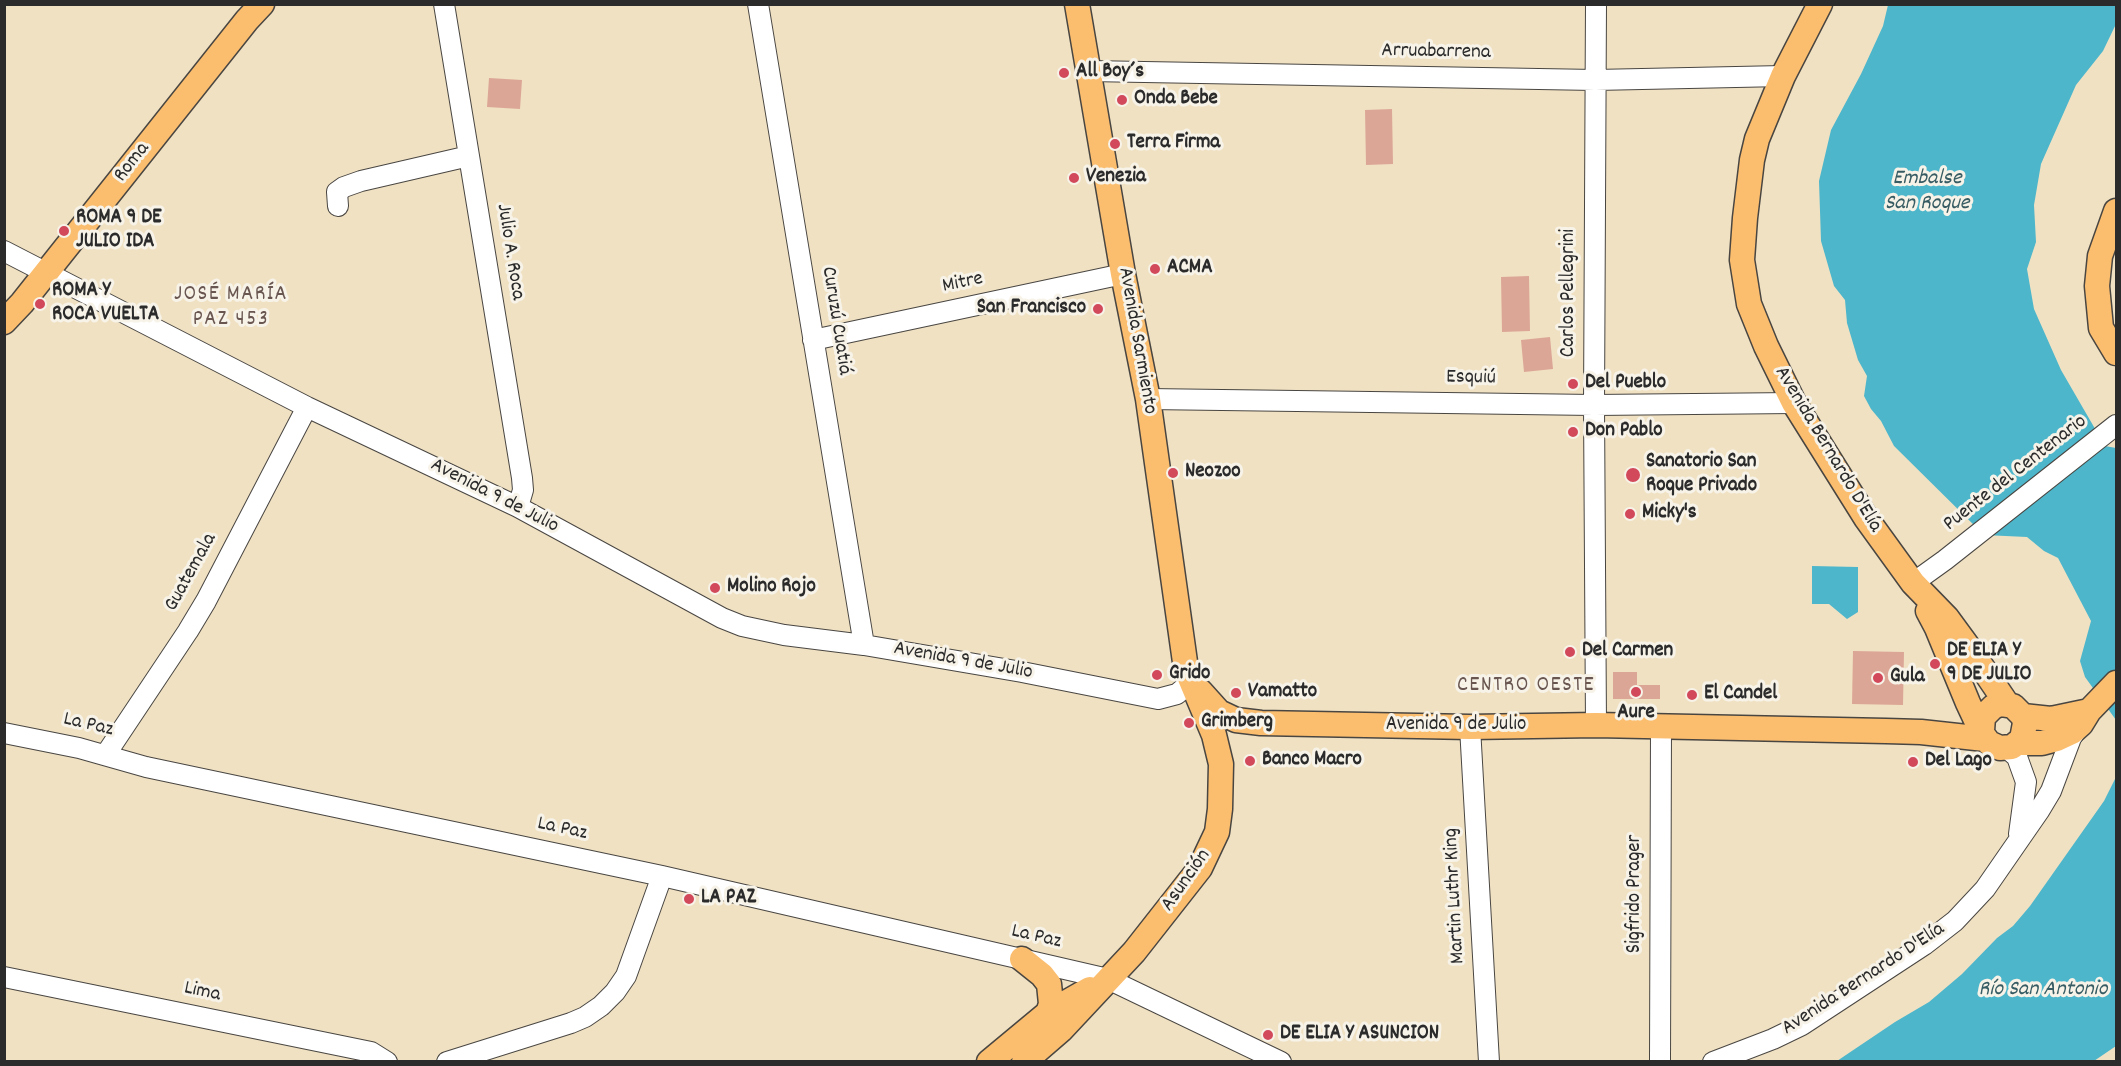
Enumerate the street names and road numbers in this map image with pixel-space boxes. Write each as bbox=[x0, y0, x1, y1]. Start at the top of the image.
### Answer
street label: Arruabarrena bbox=[1381, 39, 1491, 67]
street label: Roma bbox=[110, 138, 156, 188]
street label: Julio A. Roca bbox=[489, 202, 529, 302]
street label: Carlos Pellegrini bbox=[1557, 229, 1583, 357]
street label: Curuzú Cuatiá bbox=[814, 265, 856, 377]
street label: Avenida Sarmiento bbox=[1111, 266, 1161, 416]
street label: Mitre bbox=[940, 267, 986, 301]
street label: Avenida Bernardo D'Elía bbox=[1768, 362, 1886, 538]
street label: Esquiú bbox=[1446, 366, 1496, 392]
street label: Puente del Centenario bbox=[1939, 410, 2093, 538]
street label: Avenida 9 de Julio bbox=[426, 454, 562, 540]
street label: Guatemala bbox=[160, 529, 224, 617]
street label: Avenida 9 de Julio bbox=[892, 637, 1034, 687]
street label: La Paz bbox=[61, 708, 115, 744]
street label: Avenida 9 de Julio bbox=[1386, 713, 1526, 739]
street label: La Paz bbox=[535, 812, 589, 848]
street label: Martin Luthr King bbox=[1440, 827, 1472, 965]
street label: Sigfrido Prager bbox=[1623, 835, 1649, 953]
street label: Asunción bbox=[1156, 845, 1218, 917]
street label: Avenida Bernardo D'Elía bbox=[1778, 918, 1950, 1042]
street label: La Paz bbox=[1009, 920, 1063, 956]
street label: Lima bbox=[181, 977, 223, 1009]

